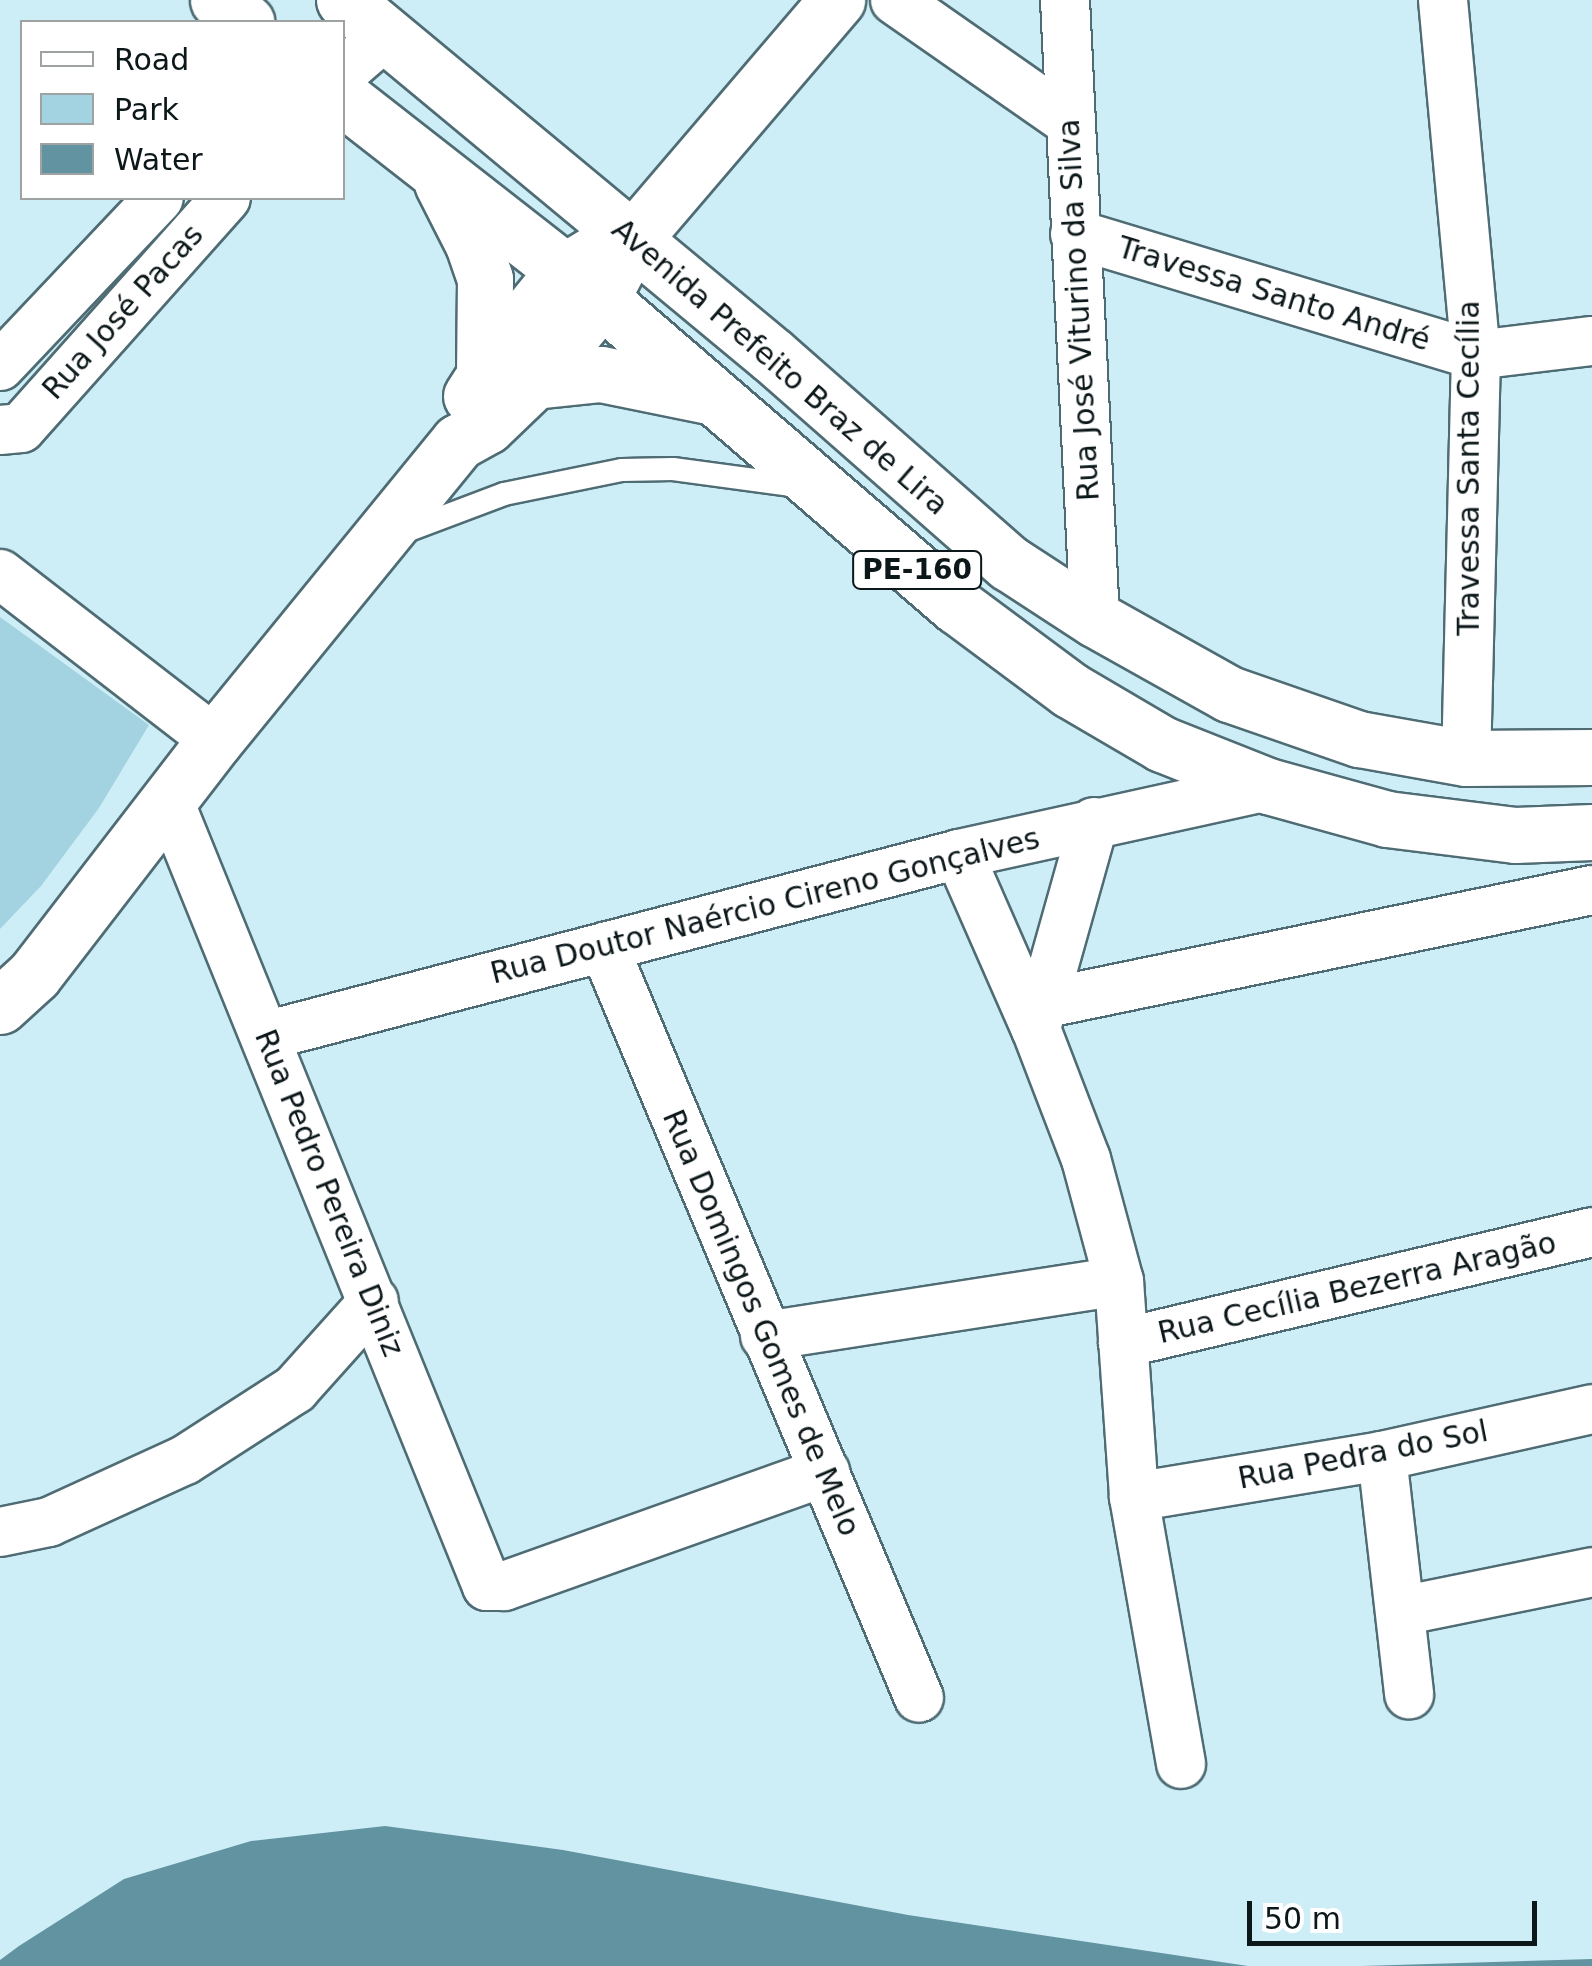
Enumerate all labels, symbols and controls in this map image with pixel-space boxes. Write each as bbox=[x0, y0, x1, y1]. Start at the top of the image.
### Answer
legend bbox=[20, 20, 345, 200]
text: Road bbox=[114, 42, 189, 77]
text: Park bbox=[114, 92, 179, 127]
street label: Rua José Viturino da Silva bbox=[1051, 118, 1107, 502]
text: Water bbox=[114, 142, 203, 177]
street label: Avenida Prefeito Braz de Lira bbox=[605, 211, 955, 523]
street label: Rua José Pacas bbox=[35, 217, 211, 407]
street label: Travessa Santo André bbox=[1113, 229, 1435, 359]
street label: Travessa Santa Cecília bbox=[1451, 300, 1487, 636]
road number: PE-160 bbox=[852, 547, 982, 593]
street label: Rua Doutor Naércio Cireno Gonçalves bbox=[487, 820, 1043, 992]
street label: Rua Pedro Pereira Diniz bbox=[247, 1024, 411, 1362]
street label: Rua Domingos Gomes de Melo bbox=[655, 1104, 867, 1542]
street label: Rua Cecília Bezerra Aragão bbox=[1154, 1225, 1560, 1351]
street label: Rua Pedra do Sol bbox=[1235, 1413, 1491, 1497]
scale bar bbox=[1252, 1881, 1542, 1943]
text: 50 m bbox=[1264, 1901, 1341, 1936]

